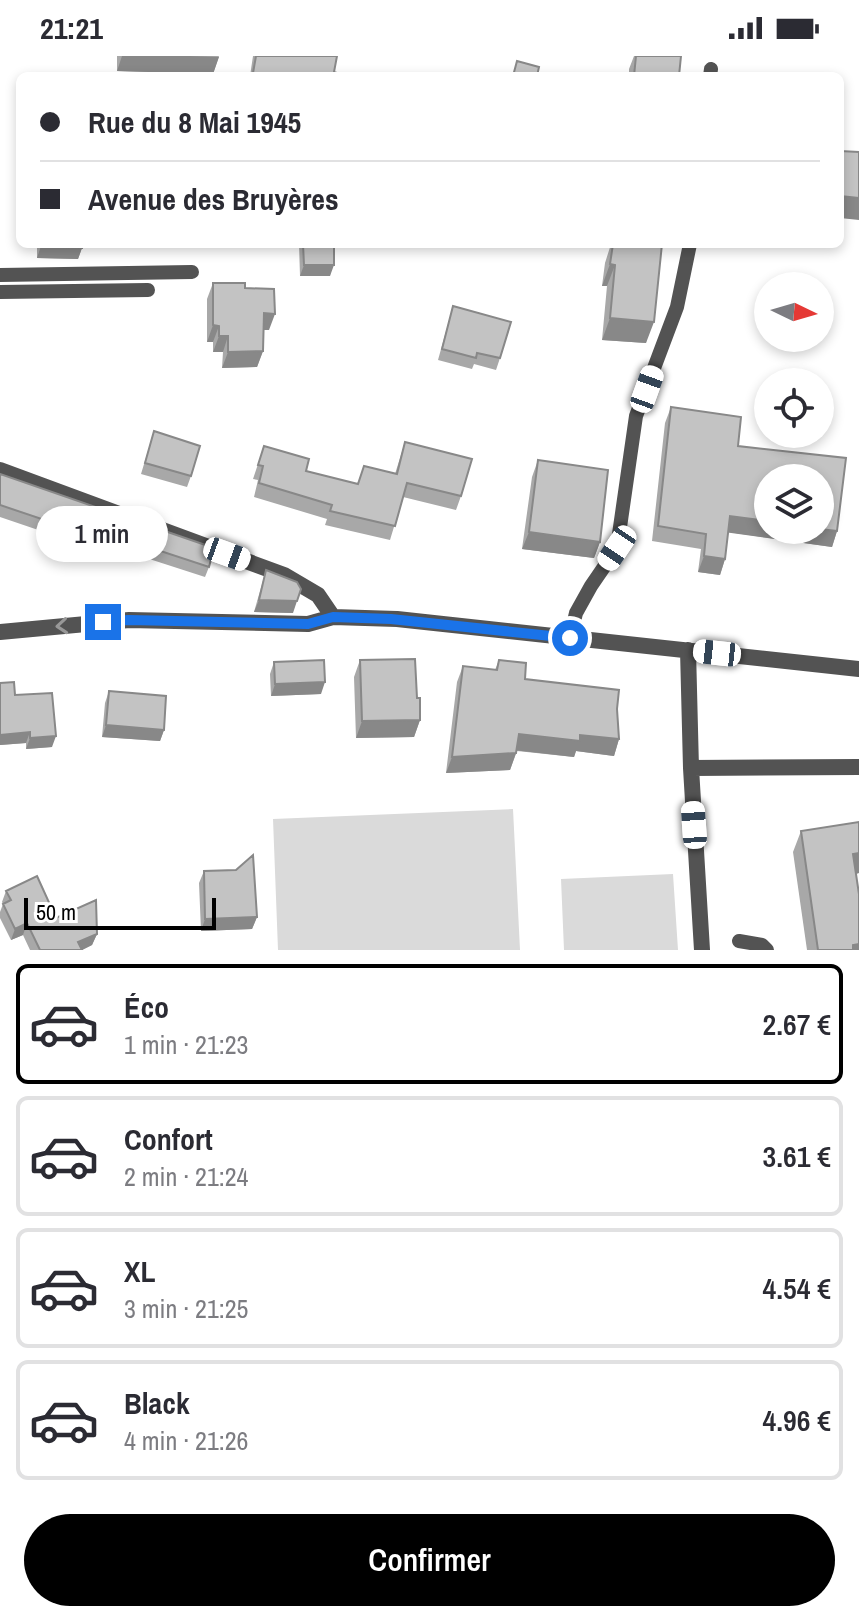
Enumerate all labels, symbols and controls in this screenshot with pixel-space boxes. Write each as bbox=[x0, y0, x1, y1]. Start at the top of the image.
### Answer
text: 21:21 bbox=[40, 8, 103, 48]
text: Rue du 8 Mai 1945 bbox=[88, 102, 301, 142]
text: Avenue des Bruyères bbox=[88, 179, 339, 219]
north arrow bbox=[754, 272, 834, 352]
map controls bbox=[754, 272, 834, 544]
car bbox=[628, 362, 666, 416]
button: locate bbox=[754, 368, 834, 448]
button: layers bbox=[754, 464, 834, 544]
callout: 1 min bbox=[37, 506, 169, 562]
text: 1 min bbox=[75, 516, 129, 551]
car bbox=[594, 521, 640, 575]
car bbox=[200, 535, 254, 573]
route end bbox=[85, 604, 121, 640]
one-way arrow bbox=[55, 618, 68, 635]
route start bbox=[552, 620, 588, 656]
car bbox=[692, 639, 742, 667]
car bbox=[680, 800, 708, 850]
scale bar bbox=[24, 894, 216, 930]
text: 50 m bbox=[36, 897, 76, 927]
text: Éco bbox=[124, 987, 169, 1027]
icon: car bbox=[28, 988, 100, 1060]
text: 2.67 € bbox=[763, 1004, 831, 1044]
text: 1 min · 21:23 bbox=[124, 1027, 248, 1062]
text: Confort bbox=[124, 1119, 213, 1159]
icon: car bbox=[28, 1120, 100, 1192]
text: 3.61 € bbox=[763, 1136, 831, 1176]
text: 2 min · 21:24 bbox=[124, 1159, 248, 1194]
text: XL bbox=[124, 1251, 155, 1291]
icon: car bbox=[28, 1252, 100, 1324]
text: 4.54 € bbox=[763, 1268, 831, 1308]
text: 3 min · 21:25 bbox=[124, 1291, 248, 1326]
text: Black bbox=[124, 1383, 190, 1423]
icon: car bbox=[28, 1384, 100, 1456]
text: 4.96 € bbox=[763, 1400, 831, 1440]
text: 4 min · 21:26 bbox=[124, 1423, 248, 1458]
button: Confirmer bbox=[24, 1514, 835, 1606]

